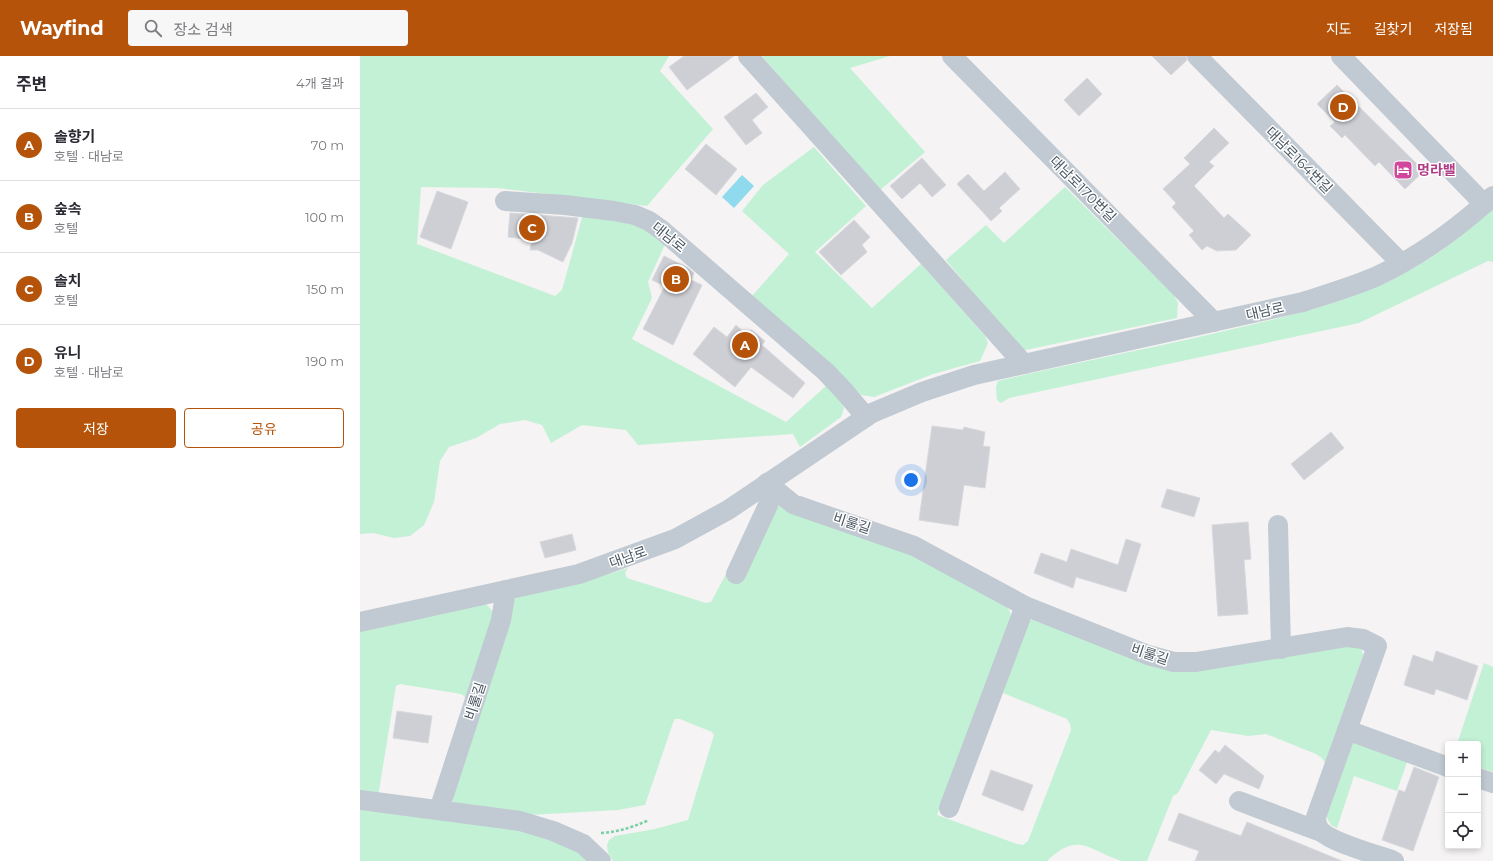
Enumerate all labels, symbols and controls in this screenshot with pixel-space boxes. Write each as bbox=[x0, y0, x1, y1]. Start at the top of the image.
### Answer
search box bbox=[128, 10, 408, 46]
text: Wayfind bbox=[20, 17, 104, 40]
icon: search bbox=[142, 17, 164, 39]
text: 장소 검색 bbox=[174, 20, 233, 39]
text: 지도 bbox=[1326, 20, 1352, 38]
text: 길찾기 bbox=[1374, 20, 1412, 38]
text: 저장됨 bbox=[1434, 20, 1473, 38]
text: 주변 bbox=[16, 74, 47, 94]
text: 4개 결과 bbox=[296, 75, 344, 91]
pin: D bbox=[1330, 92, 1356, 122]
street label: 대남로164번길 bbox=[1262, 123, 1336, 197]
text: 솔향기 bbox=[54, 127, 95, 146]
text: A bbox=[24, 137, 34, 153]
text: 70 m bbox=[311, 137, 344, 153]
text: 호텔 · 대남로 bbox=[54, 148, 124, 164]
street label: 대남로170번길 bbox=[1046, 152, 1120, 226]
hotel icon: 멍라밸 bbox=[1392, 159, 1414, 181]
place label: 멍라밸 bbox=[1417, 161, 1456, 179]
text: 숲속 bbox=[54, 199, 82, 218]
text: B bbox=[24, 209, 34, 225]
text: 100 m bbox=[305, 209, 344, 225]
pin: C bbox=[519, 213, 545, 243]
street label: 대남로 bbox=[648, 218, 690, 256]
text: 호텔 bbox=[54, 220, 78, 236]
pin: B bbox=[663, 264, 689, 294]
text: 솔치 bbox=[54, 271, 82, 290]
text: C bbox=[24, 281, 34, 297]
text: 150 m bbox=[306, 281, 344, 297]
text: 호텔 bbox=[54, 292, 78, 308]
street label: 대남로 bbox=[1244, 298, 1286, 324]
pin: A bbox=[732, 330, 758, 360]
text: 유니 bbox=[54, 343, 82, 362]
text: D bbox=[24, 353, 34, 369]
text: 190 m bbox=[306, 353, 344, 369]
text: 호텔 · 대남로 bbox=[54, 364, 124, 380]
button: 저장 bbox=[16, 408, 176, 448]
button: 공유 bbox=[184, 408, 344, 448]
your location bbox=[901, 470, 921, 490]
street label: 비룰길 bbox=[831, 508, 873, 538]
street label: 대남로 bbox=[607, 542, 649, 572]
street label: 비룰길 bbox=[1129, 639, 1171, 669]
street label: 비룰길 bbox=[460, 680, 490, 722]
map controls bbox=[1445, 741, 1481, 849]
button: + bbox=[1445, 741, 1481, 777]
button: − bbox=[1445, 777, 1481, 813]
button: locate bbox=[1445, 813, 1481, 849]

